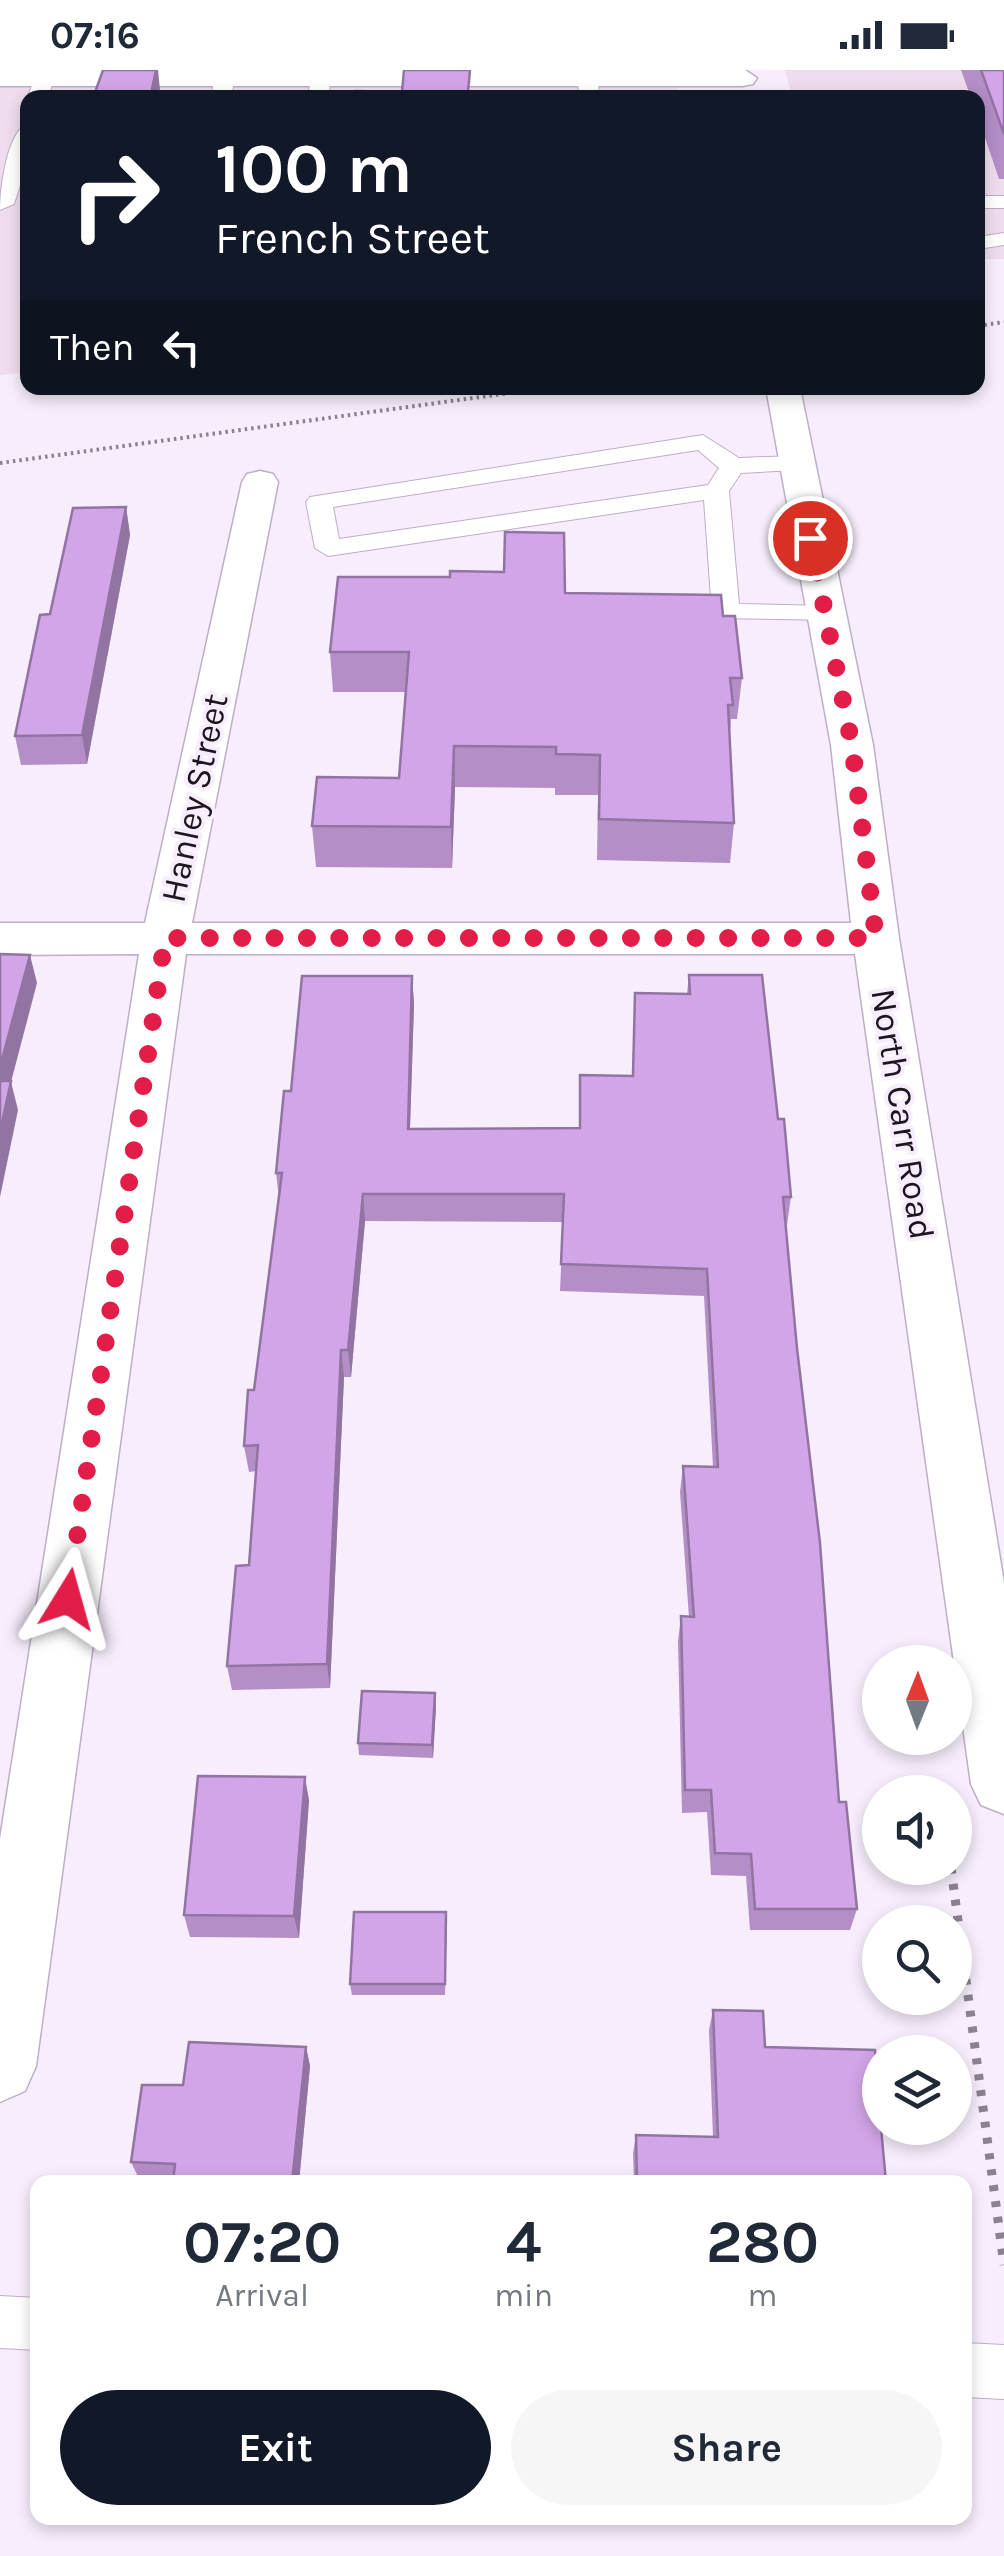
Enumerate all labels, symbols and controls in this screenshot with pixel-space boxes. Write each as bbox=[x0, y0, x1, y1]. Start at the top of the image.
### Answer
text: 07:16 bbox=[50, 13, 140, 58]
text: 100 m bbox=[215, 128, 413, 210]
icon: right bbox=[50, 130, 180, 260]
text: French Street bbox=[215, 212, 490, 264]
icon: left bbox=[154, 320, 209, 375]
text: Then bbox=[50, 325, 134, 370]
pin bbox=[768, 496, 853, 581]
icon: arrive bbox=[783, 511, 838, 566]
street label: Hanley Street bbox=[152, 690, 237, 906]
street label: North Carr Road bbox=[862, 986, 943, 1242]
position arrow bbox=[16, 1547, 120, 1651]
north arrow bbox=[862, 1645, 972, 1755]
map controls bbox=[862, 1645, 972, 2145]
button: sound bbox=[862, 1775, 972, 1885]
button: search bbox=[862, 1905, 972, 2015]
button: layers bbox=[862, 2035, 972, 2145]
text: 07:20 bbox=[183, 2207, 341, 2277]
text: 4 bbox=[506, 2207, 541, 2277]
text: 280 bbox=[706, 2207, 819, 2277]
text: Arrival bbox=[215, 2277, 309, 2314]
text: min bbox=[494, 2277, 553, 2314]
text: m bbox=[747, 2277, 777, 2314]
button: Exit bbox=[60, 2390, 491, 2505]
button: Share bbox=[511, 2390, 942, 2505]

